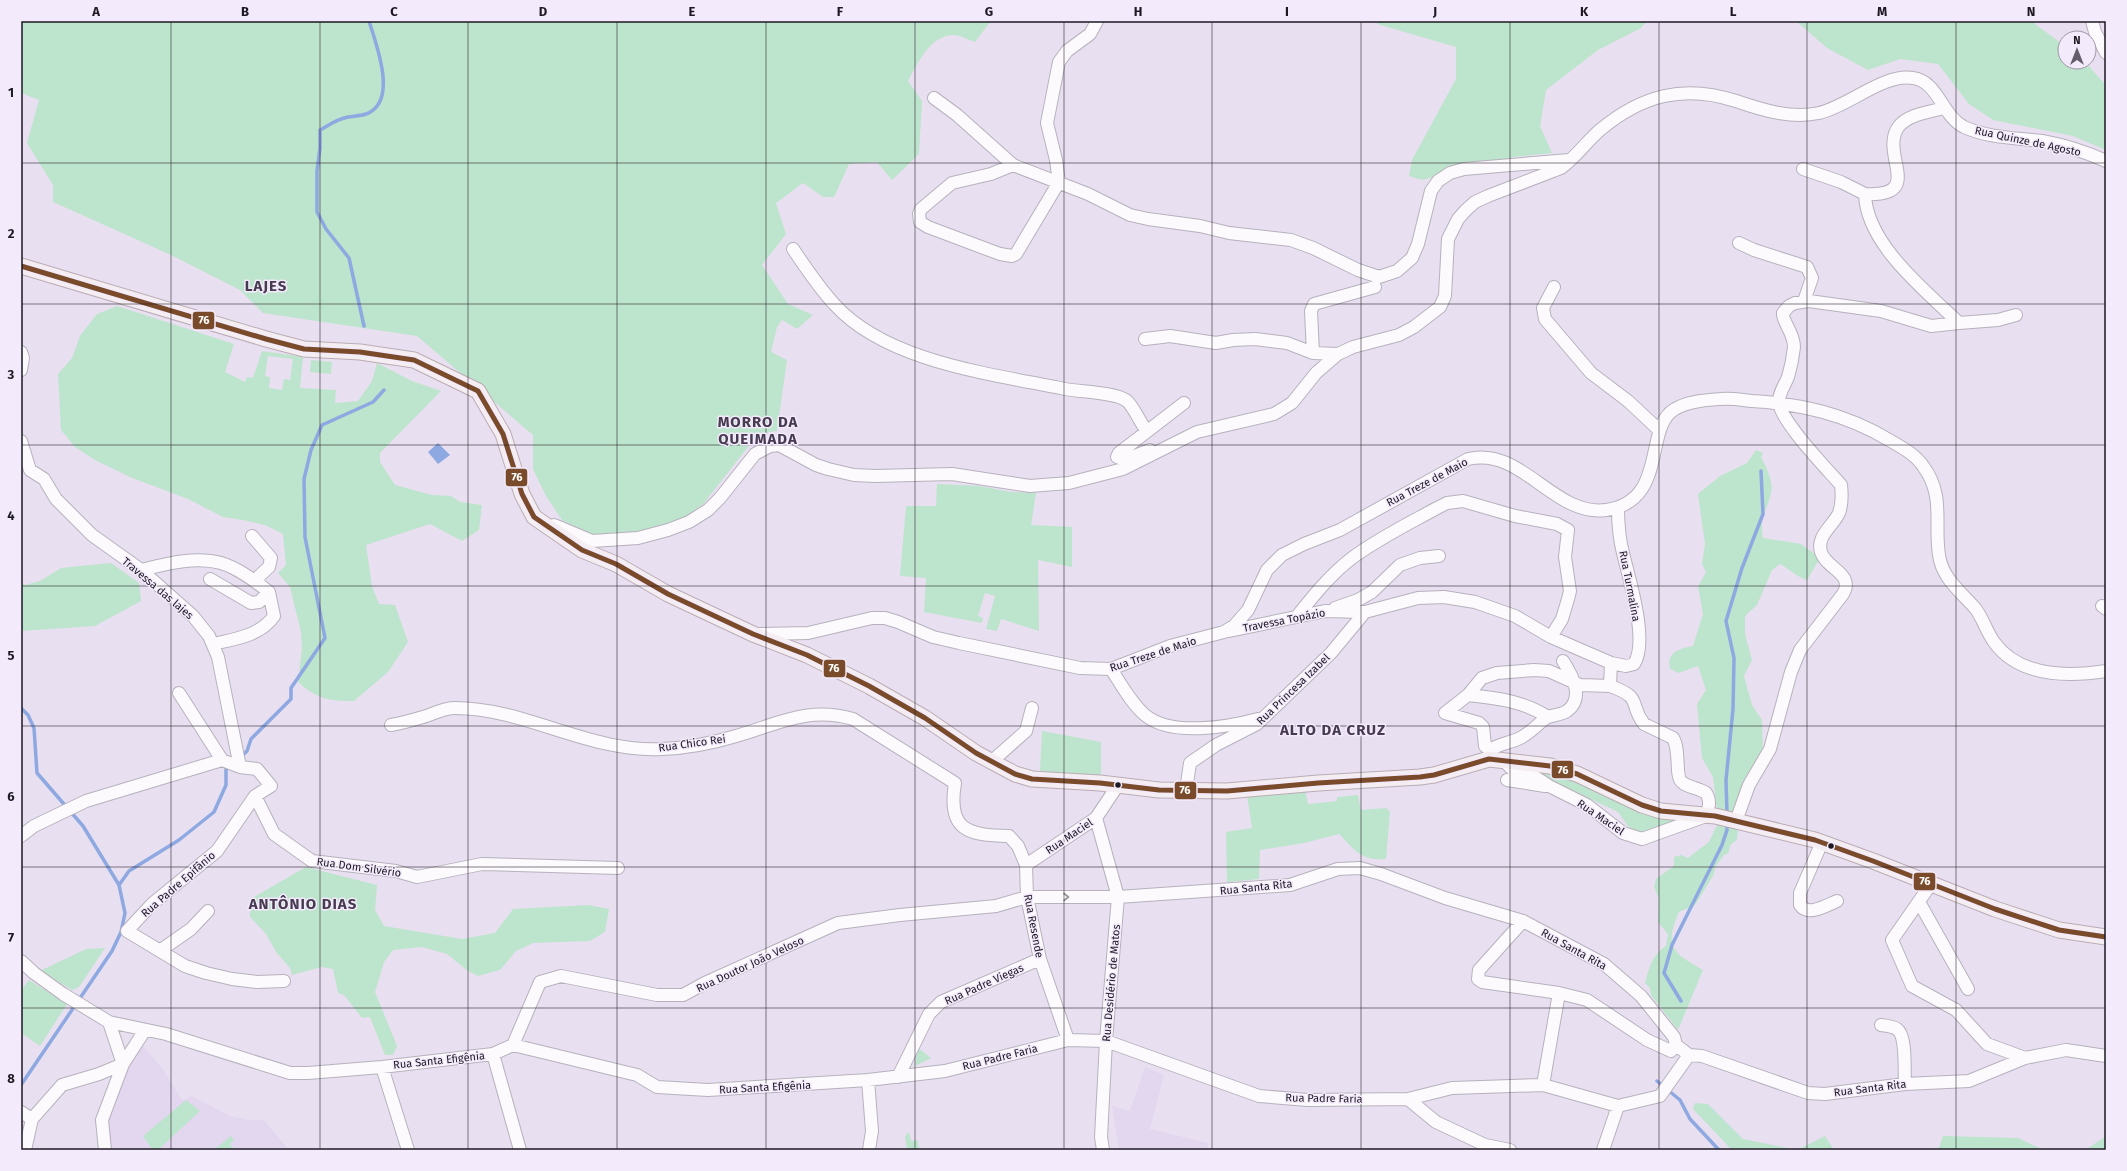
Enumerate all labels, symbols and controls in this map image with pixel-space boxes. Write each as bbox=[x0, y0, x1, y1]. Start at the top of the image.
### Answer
text: A bbox=[91, 4, 100, 19]
text: B bbox=[241, 4, 249, 19]
text: C bbox=[390, 4, 398, 19]
text: D bbox=[539, 4, 548, 19]
text: E bbox=[689, 4, 696, 19]
text: F bbox=[837, 4, 844, 19]
text: G bbox=[985, 4, 993, 19]
text: H bbox=[1134, 4, 1142, 19]
text: I bbox=[1285, 4, 1289, 19]
text: J bbox=[1432, 4, 1437, 19]
text: K bbox=[1580, 4, 1589, 19]
text: L bbox=[1730, 4, 1737, 19]
text: M bbox=[1877, 4, 1887, 19]
text: N bbox=[2027, 4, 2035, 19]
north arrow bbox=[2057, 30, 2097, 70]
text: N bbox=[2073, 34, 2081, 47]
text: 1 bbox=[8, 85, 14, 100]
street label: Rua Quinze de Agosto bbox=[1974, 124, 2082, 159]
text: 2 bbox=[8, 226, 15, 241]
district label: LAJES bbox=[245, 277, 287, 295]
line badge: 76 bbox=[192, 311, 215, 330]
text: 76 bbox=[198, 314, 210, 327]
text: 3 bbox=[7, 367, 15, 382]
district label: MORRO DA QUEIMADA bbox=[718, 413, 798, 448]
street label: Rua Treze de Maio bbox=[1384, 455, 1470, 509]
line badge: 76 bbox=[505, 468, 528, 487]
text: 76 bbox=[511, 471, 523, 484]
text: 4 bbox=[7, 508, 15, 523]
street label: Rua Turmalina bbox=[1616, 550, 1643, 623]
street label: Travessa das lajes bbox=[119, 555, 196, 622]
street label: Travessa Topázio bbox=[1242, 606, 1326, 635]
street label: Rua Treze de Maio bbox=[1108, 634, 1198, 675]
text: 5 bbox=[8, 648, 15, 663]
street label: Rua Princesa Izabel bbox=[1254, 651, 1333, 728]
line badge: 76 bbox=[823, 659, 846, 678]
text: 76 bbox=[828, 662, 840, 675]
district label: ALTO DA CRUZ bbox=[1279, 721, 1386, 739]
street label: Rua Chico Rei bbox=[658, 732, 726, 755]
line badge: 76 bbox=[1551, 760, 1574, 779]
text: 76 bbox=[1557, 764, 1569, 777]
unlabelled marker bbox=[1113, 780, 1123, 790]
line badge: 76 bbox=[1174, 781, 1197, 800]
text: 76 bbox=[1179, 784, 1191, 797]
text: 6 bbox=[7, 789, 15, 804]
street label: Rua Maciel bbox=[1575, 797, 1627, 838]
street label: Rua Maciel bbox=[1043, 816, 1095, 857]
unlabelled marker bbox=[1826, 841, 1836, 851]
street label: Rua Padre Epifânio bbox=[139, 849, 218, 920]
street label: Rua Dom Silvério bbox=[316, 855, 402, 880]
line badge: 76 bbox=[1913, 872, 1936, 891]
text: 76 bbox=[1919, 875, 1931, 888]
street label: Rua Santa Rita bbox=[1219, 877, 1293, 898]
street label: Rua Resende bbox=[1021, 893, 1046, 959]
one-way arrow bbox=[1063, 893, 1069, 901]
district label: ANTÔNIO DIAS bbox=[248, 895, 357, 913]
street label: Rua Desidério de Matos bbox=[1100, 924, 1123, 1042]
street label: Rua Santa Rita bbox=[1539, 926, 1609, 973]
text: 7 bbox=[8, 930, 14, 945]
street label: Rua Doutor João Veloso bbox=[694, 934, 806, 995]
street label: Rua Padre Viegas bbox=[943, 961, 1026, 1008]
street label: Rua Padre Faria bbox=[961, 1042, 1039, 1073]
street label: Rua Santa Efigênia bbox=[393, 1049, 486, 1072]
text: 8 bbox=[7, 1071, 15, 1086]
street label: Rua Santa Rita bbox=[1833, 1078, 1907, 1099]
street label: Rua Santa Efigênia bbox=[719, 1079, 811, 1096]
street label: Rua Padre Faria bbox=[1285, 1091, 1363, 1106]

